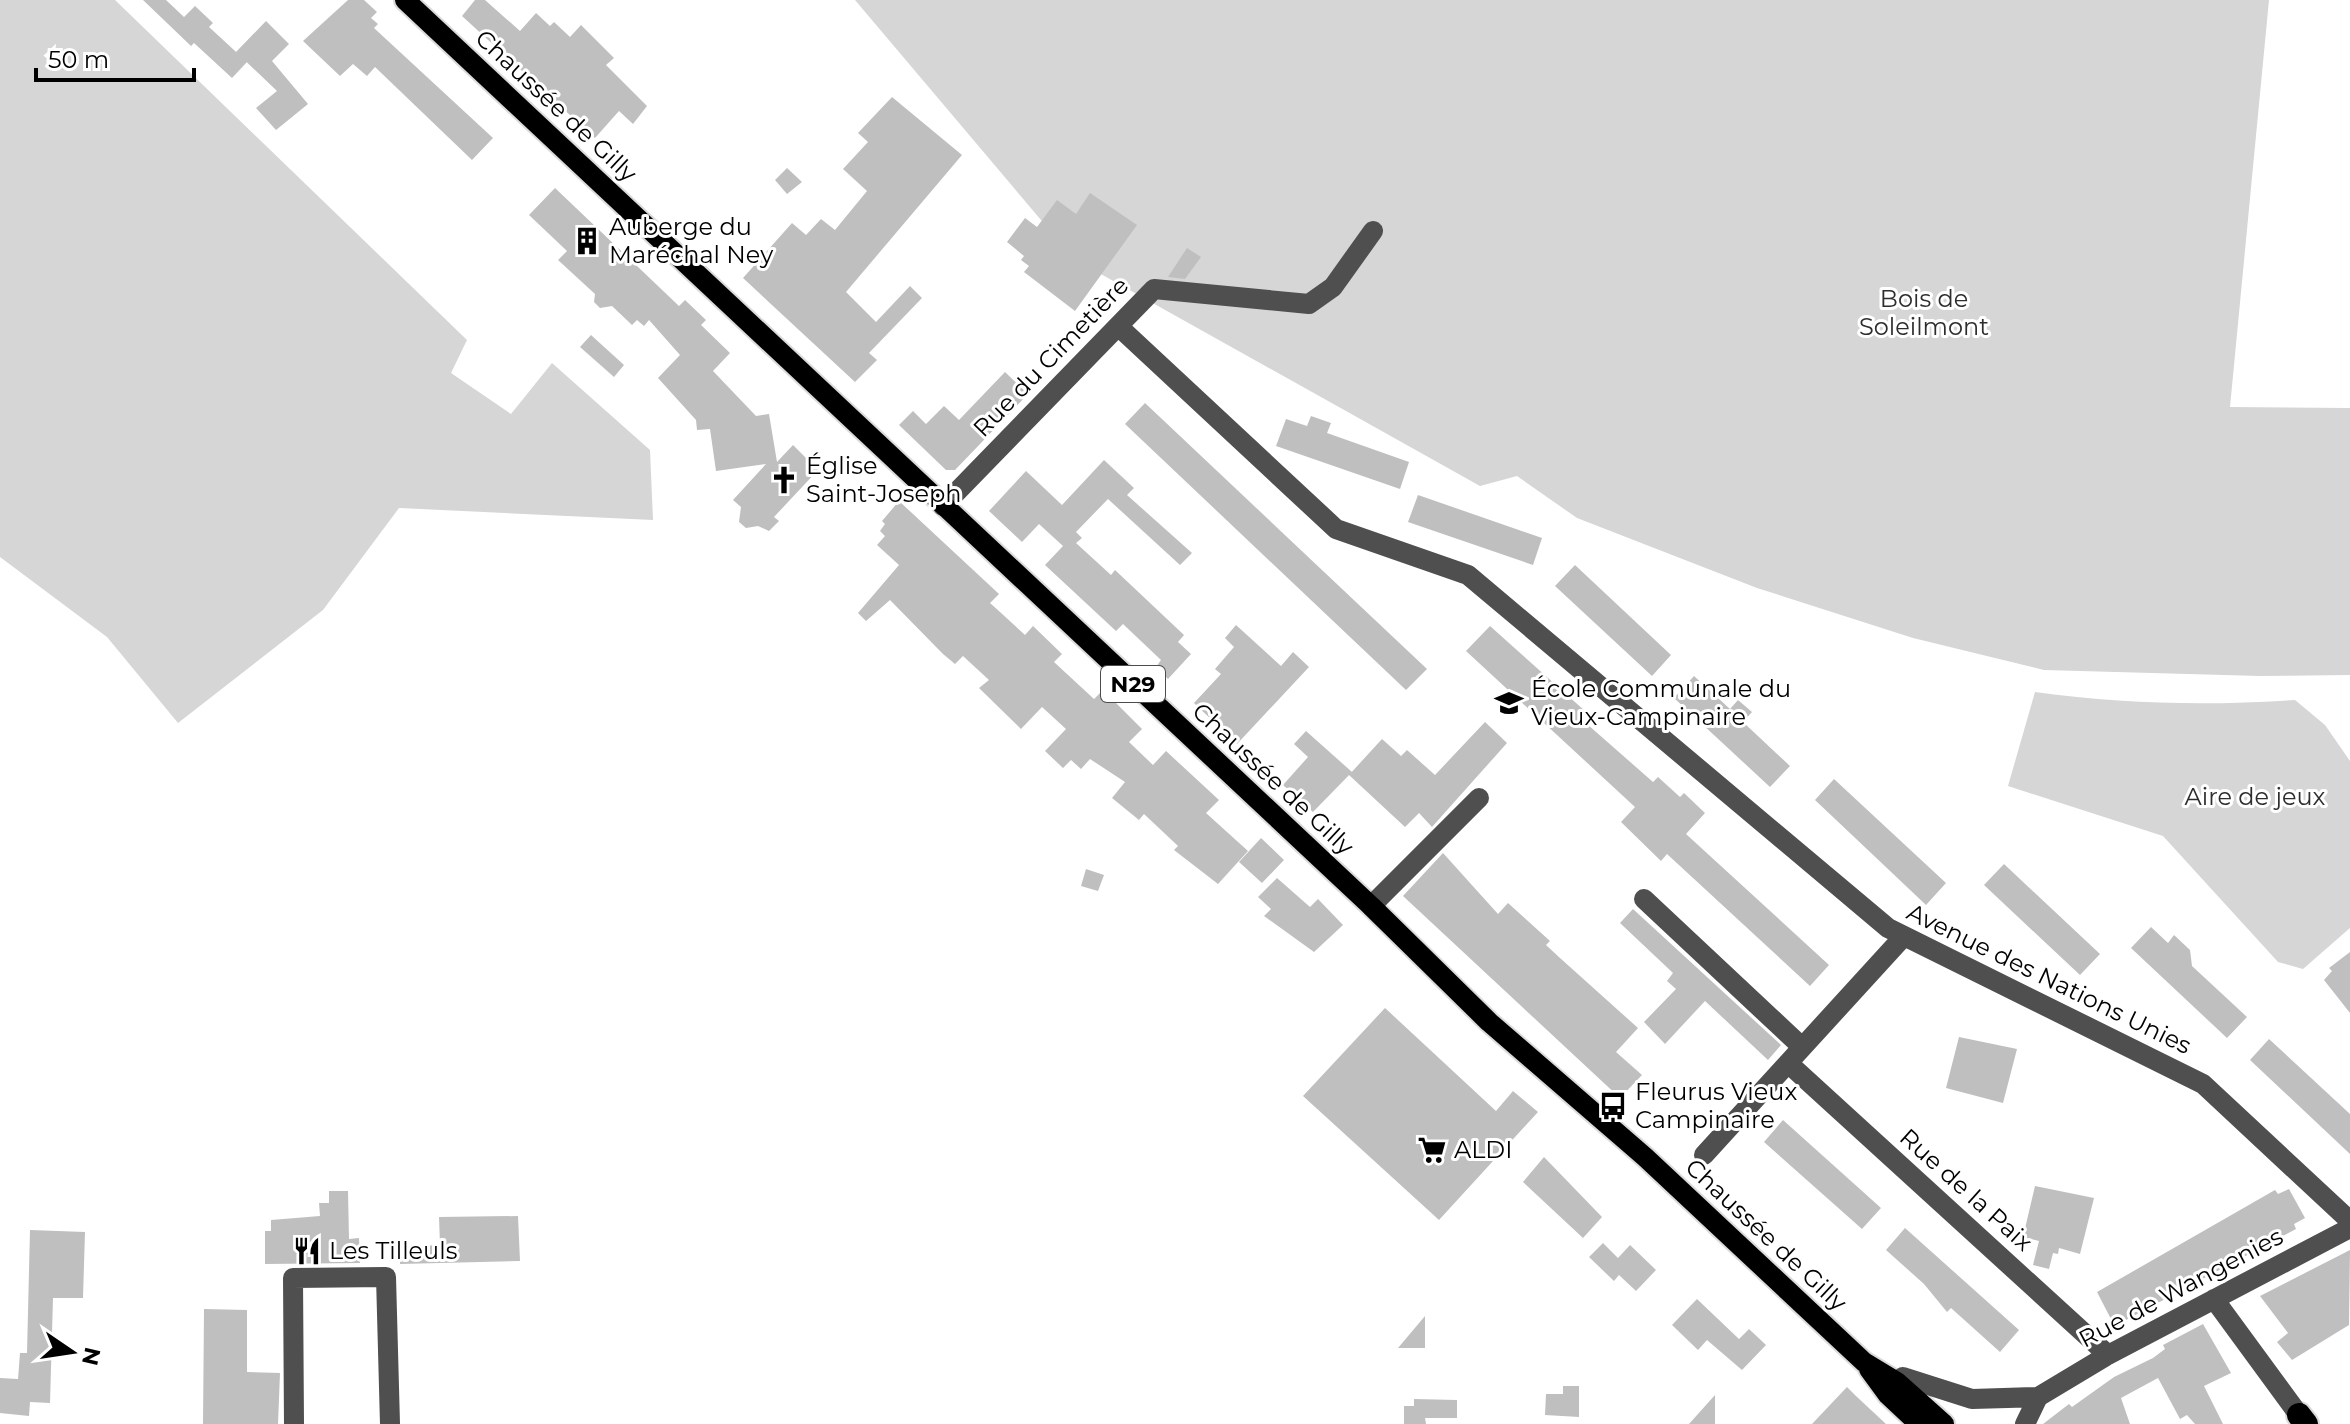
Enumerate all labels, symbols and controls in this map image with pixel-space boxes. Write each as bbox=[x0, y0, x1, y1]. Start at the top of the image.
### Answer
street label: Chaussée de Gilly bbox=[470, 23, 643, 188]
scale bar bbox=[36, 32, 194, 82]
text: 50 m bbox=[48, 45, 109, 74]
place label: Auberge du Maréchal Ney bbox=[609, 212, 773, 269]
building icon: Auberge du Maréchal Ney bbox=[572, 226, 602, 256]
street label: Rue du Cimetière bbox=[967, 271, 1134, 443]
park label: Bois de Soleilmont bbox=[1859, 284, 1989, 341]
place label: Église Saint-Joseph bbox=[806, 451, 962, 508]
church icon: Église Saint-Joseph bbox=[769, 465, 799, 495]
road number: N29 bbox=[1101, 666, 1165, 702]
place label: École Communale du Vieux-Campinaire bbox=[1531, 674, 1791, 731]
school or university icon: École Communale du Vieux-Campinaire bbox=[1494, 688, 1524, 718]
street label: Chaussée de Gilly bbox=[1187, 696, 1360, 861]
park label: Aire de jeux bbox=[2185, 782, 2326, 811]
street label: Avenue des Nations Unies bbox=[1902, 897, 2196, 1060]
place label: Fleurus Vieux Campinaire bbox=[1635, 1077, 1797, 1134]
bus stop icon: Fleurus Vieux Campinaire bbox=[1598, 1091, 1628, 1121]
street label: Rue de la Paix bbox=[1894, 1122, 2039, 1257]
supermarket icon: ALDI bbox=[1417, 1135, 1447, 1165]
place label: ALDI bbox=[1454, 1135, 1512, 1164]
street label: Chaussée de Gilly bbox=[1680, 1152, 1853, 1317]
street label: Rue de Wangenies bbox=[2074, 1222, 2288, 1354]
restaurant icon: Les Tilleuls bbox=[292, 1236, 322, 1266]
place label: Les Tilleuls bbox=[329, 1236, 457, 1265]
north arrow bbox=[32, 1312, 112, 1392]
text: N bbox=[76, 1345, 106, 1368]

